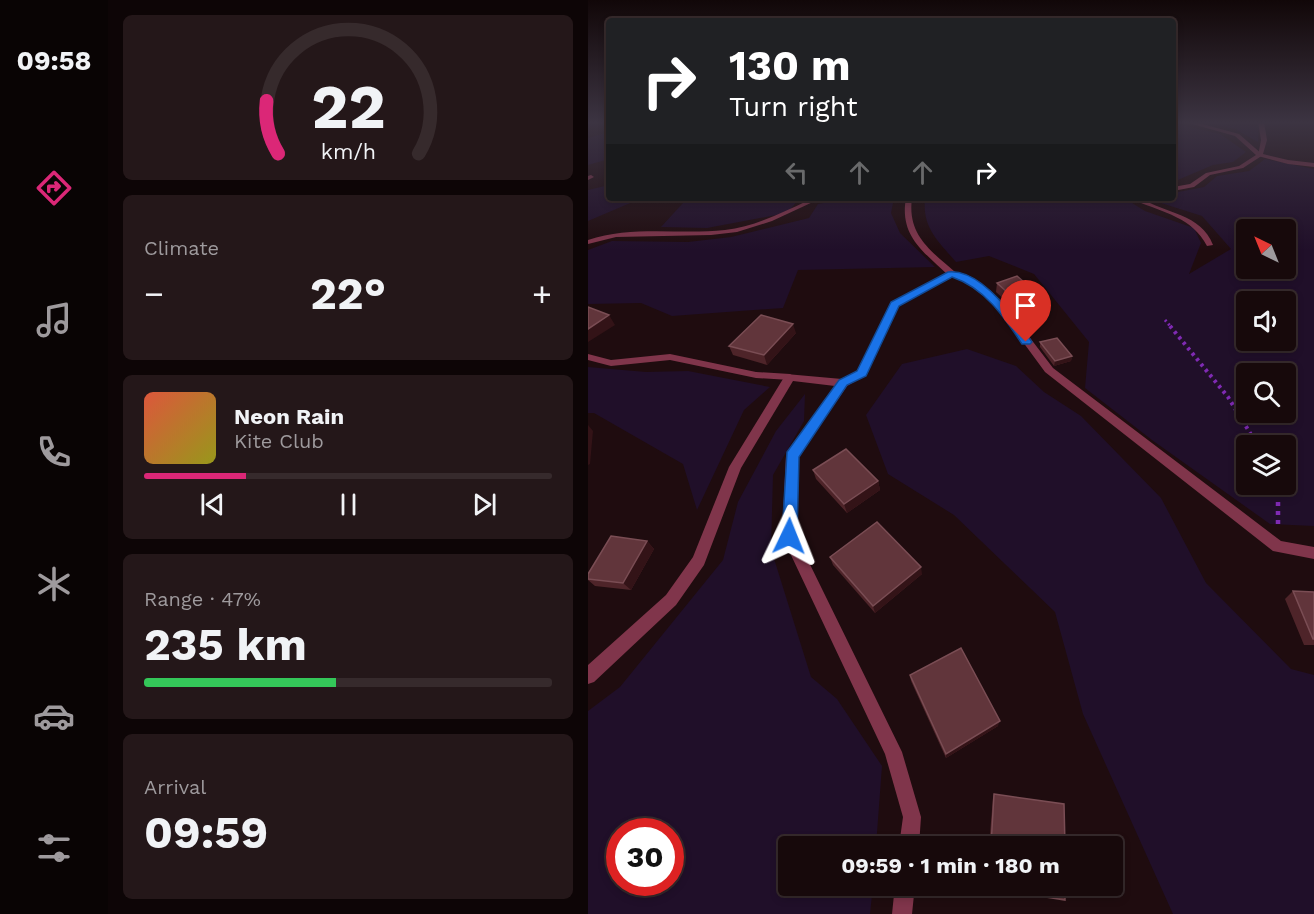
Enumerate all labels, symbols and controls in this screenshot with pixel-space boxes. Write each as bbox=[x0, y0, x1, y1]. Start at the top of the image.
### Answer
text: 130 m bbox=[729, 41, 851, 90]
icon: right bbox=[630, 42, 708, 120]
text: 09:58 bbox=[17, 45, 91, 77]
text: 22 bbox=[311, 71, 385, 144]
text: Turn right bbox=[729, 91, 858, 123]
text: km/h bbox=[320, 140, 376, 165]
icon: left bbox=[780, 156, 813, 189]
icon: ahead bbox=[843, 156, 876, 189]
icon: ahead bbox=[906, 156, 939, 189]
icon: right bbox=[969, 156, 1002, 189]
icon: directions bbox=[33, 167, 75, 209]
north arrow bbox=[1236, 219, 1296, 279]
map controls bbox=[1236, 219, 1296, 495]
text: Climate bbox=[144, 236, 219, 260]
text: 22° bbox=[310, 267, 386, 320]
text: − bbox=[144, 274, 164, 313]
text: + bbox=[532, 274, 552, 313]
pin bbox=[1000, 280, 1051, 342]
icon: arrive bbox=[1009, 289, 1042, 322]
button: sound bbox=[1236, 291, 1296, 351]
icon: music bbox=[33, 299, 75, 341]
button: search bbox=[1236, 363, 1296, 423]
text: Neon Rain bbox=[234, 404, 344, 429]
text: Kite Club bbox=[234, 429, 324, 453]
icon: phone bbox=[33, 431, 75, 473]
button: layers bbox=[1236, 435, 1296, 495]
icon: previous bbox=[196, 488, 229, 521]
icon: pause bbox=[332, 488, 365, 521]
icon: next bbox=[468, 488, 501, 521]
position arrow bbox=[757, 504, 821, 568]
icon: climate bbox=[33, 563, 75, 605]
text: Range · 47% bbox=[144, 587, 261, 611]
text: 235 km bbox=[144, 618, 307, 671]
icon: car bbox=[33, 695, 75, 737]
text: Arrival bbox=[144, 775, 206, 799]
text: 09:59 bbox=[144, 806, 268, 859]
speed limit sign: 30 bbox=[606, 818, 684, 896]
icon: filters bbox=[33, 827, 75, 869]
text: 09:59 · 1 min · 180 m bbox=[841, 853, 1060, 878]

